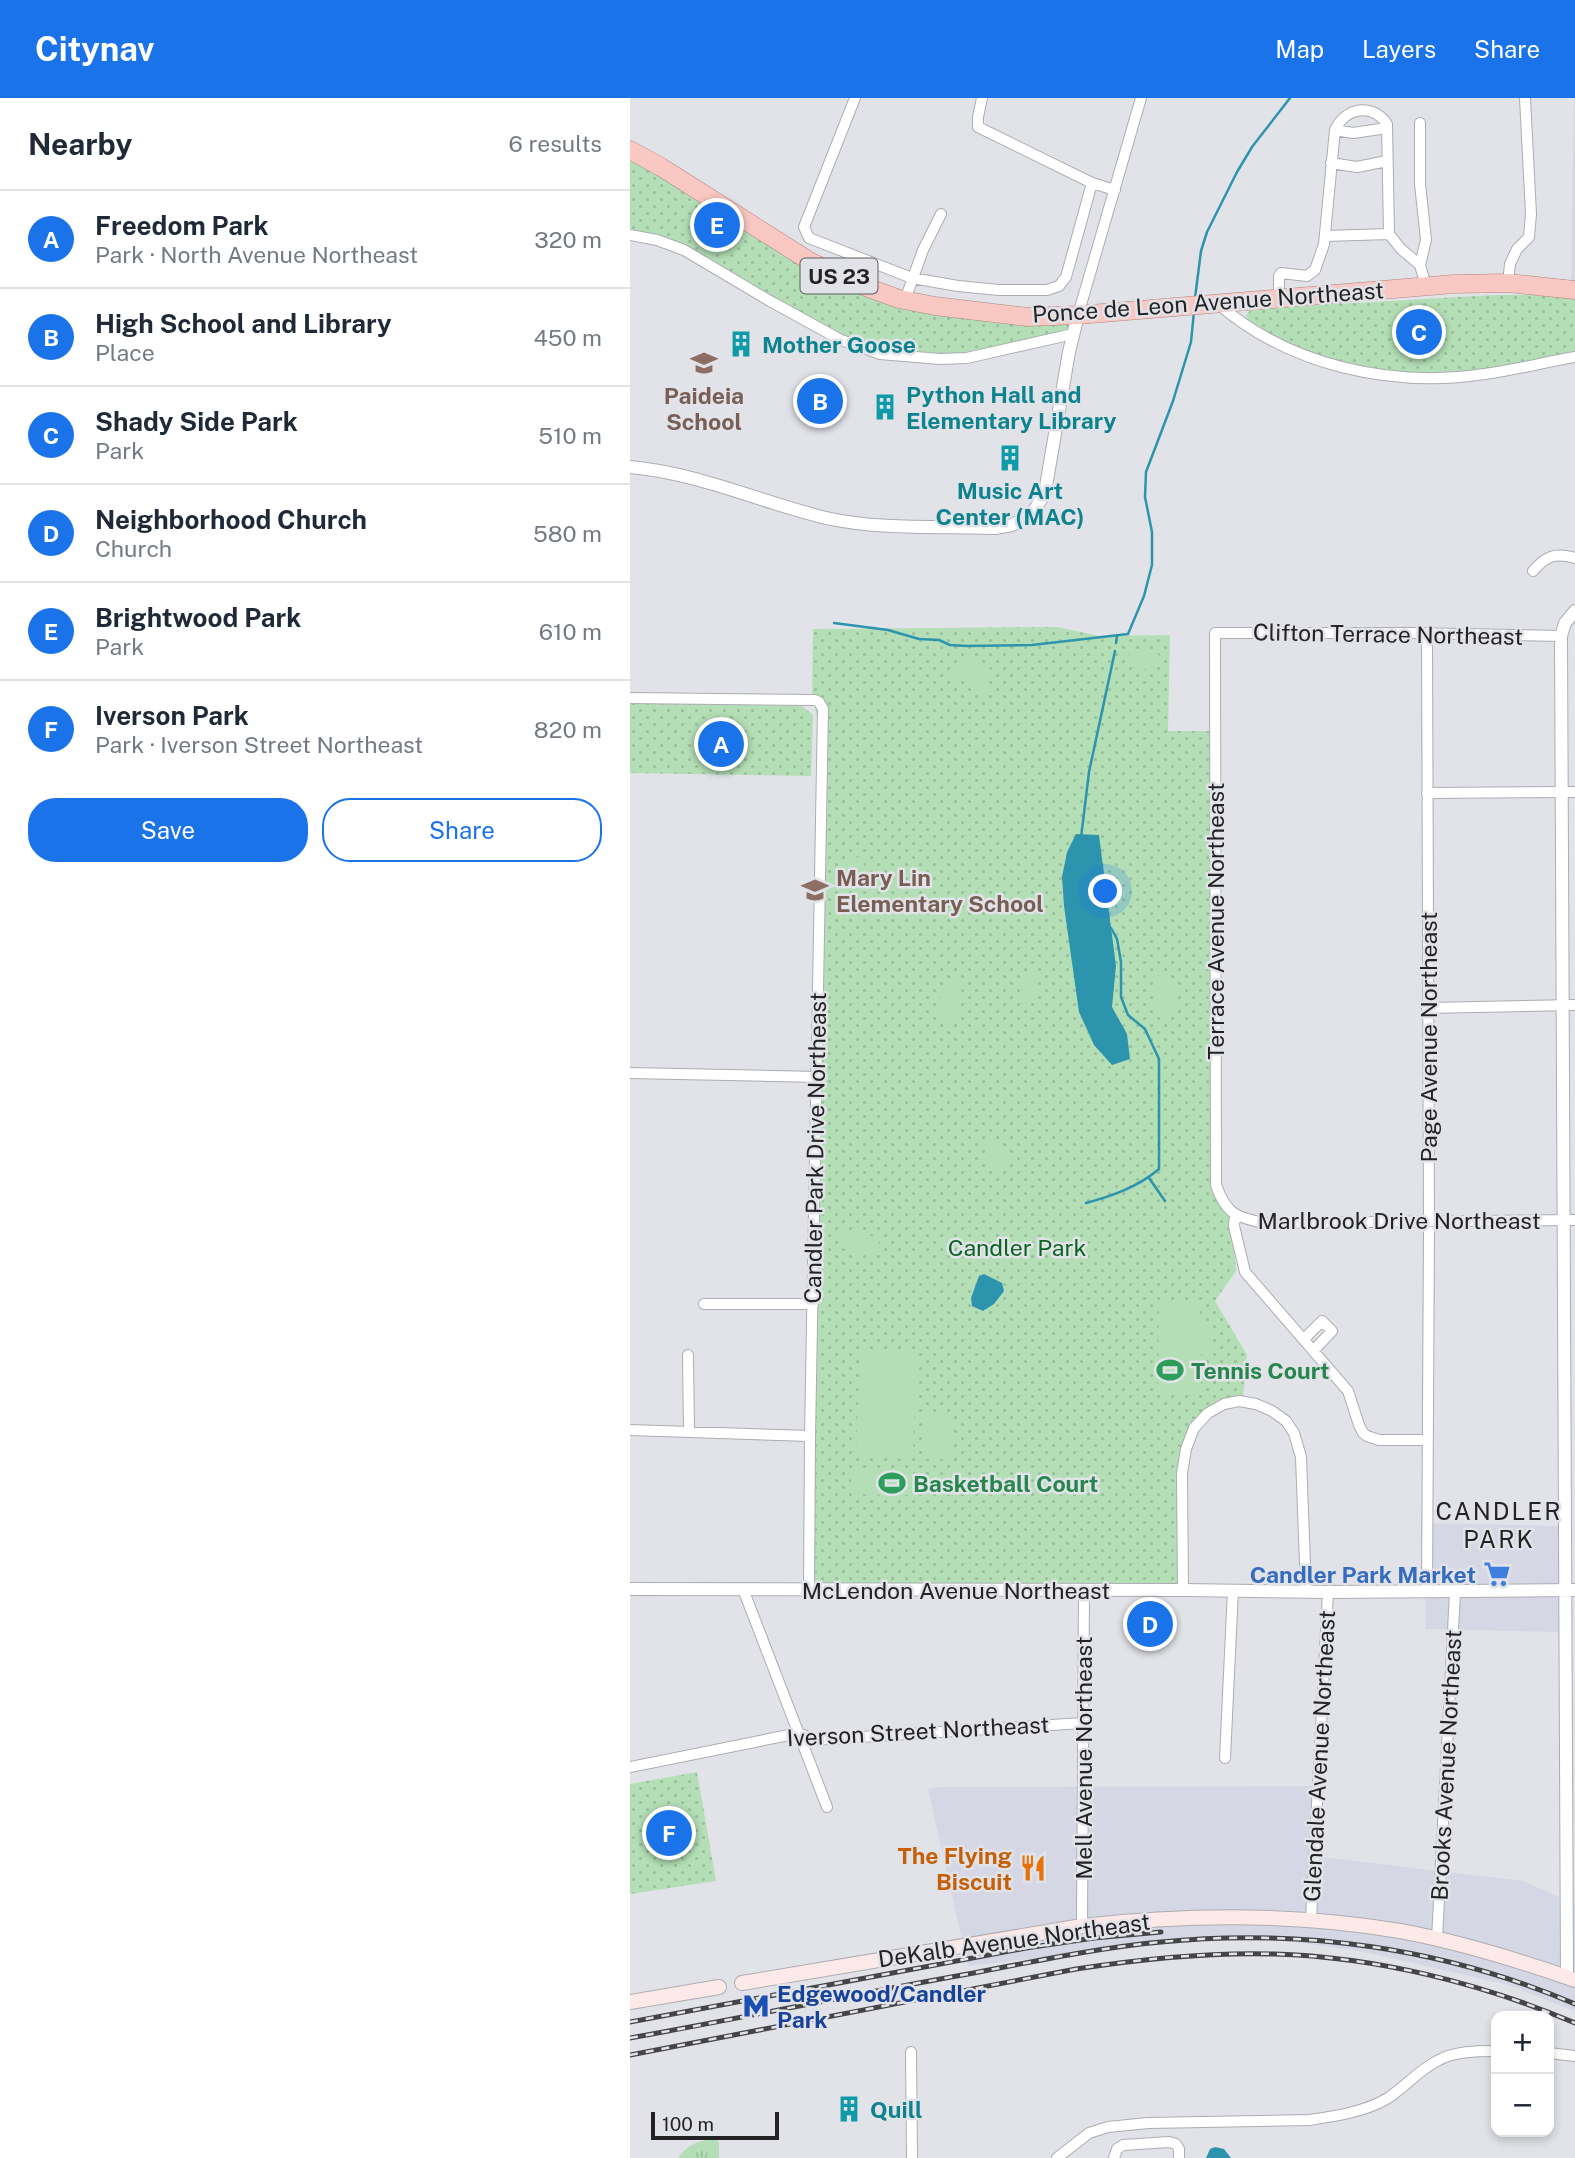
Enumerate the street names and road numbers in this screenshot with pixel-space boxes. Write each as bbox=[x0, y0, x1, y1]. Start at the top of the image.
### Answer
road number: US 23 bbox=[800, 258, 878, 294]
street label: Ponce de Leon Avenue Northeast bbox=[1031, 276, 1385, 328]
street label: Clifton Terrace Northeast bbox=[1253, 618, 1523, 650]
street label: Terrace Avenue Northeast bbox=[1202, 782, 1229, 1060]
street label: Page Avenue Northeast bbox=[1415, 912, 1442, 1162]
street label: Candler Park Drive Northeast bbox=[799, 992, 831, 1304]
street label: Marlbrook Drive Northeast bbox=[1257, 1207, 1541, 1234]
street label: McLendon Avenue Northeast bbox=[802, 1577, 1110, 1604]
street label: Glendale Avenue Northeast bbox=[1298, 1609, 1340, 1903]
street label: Brooks Avenue Northeast bbox=[1425, 1629, 1467, 1901]
street label: Mell Avenue Northeast bbox=[1070, 1636, 1097, 1880]
street label: Iverson Street Northeast bbox=[786, 1711, 1050, 1751]
street label: DeKalb Avenue Northeast bbox=[876, 1908, 1152, 1972]

